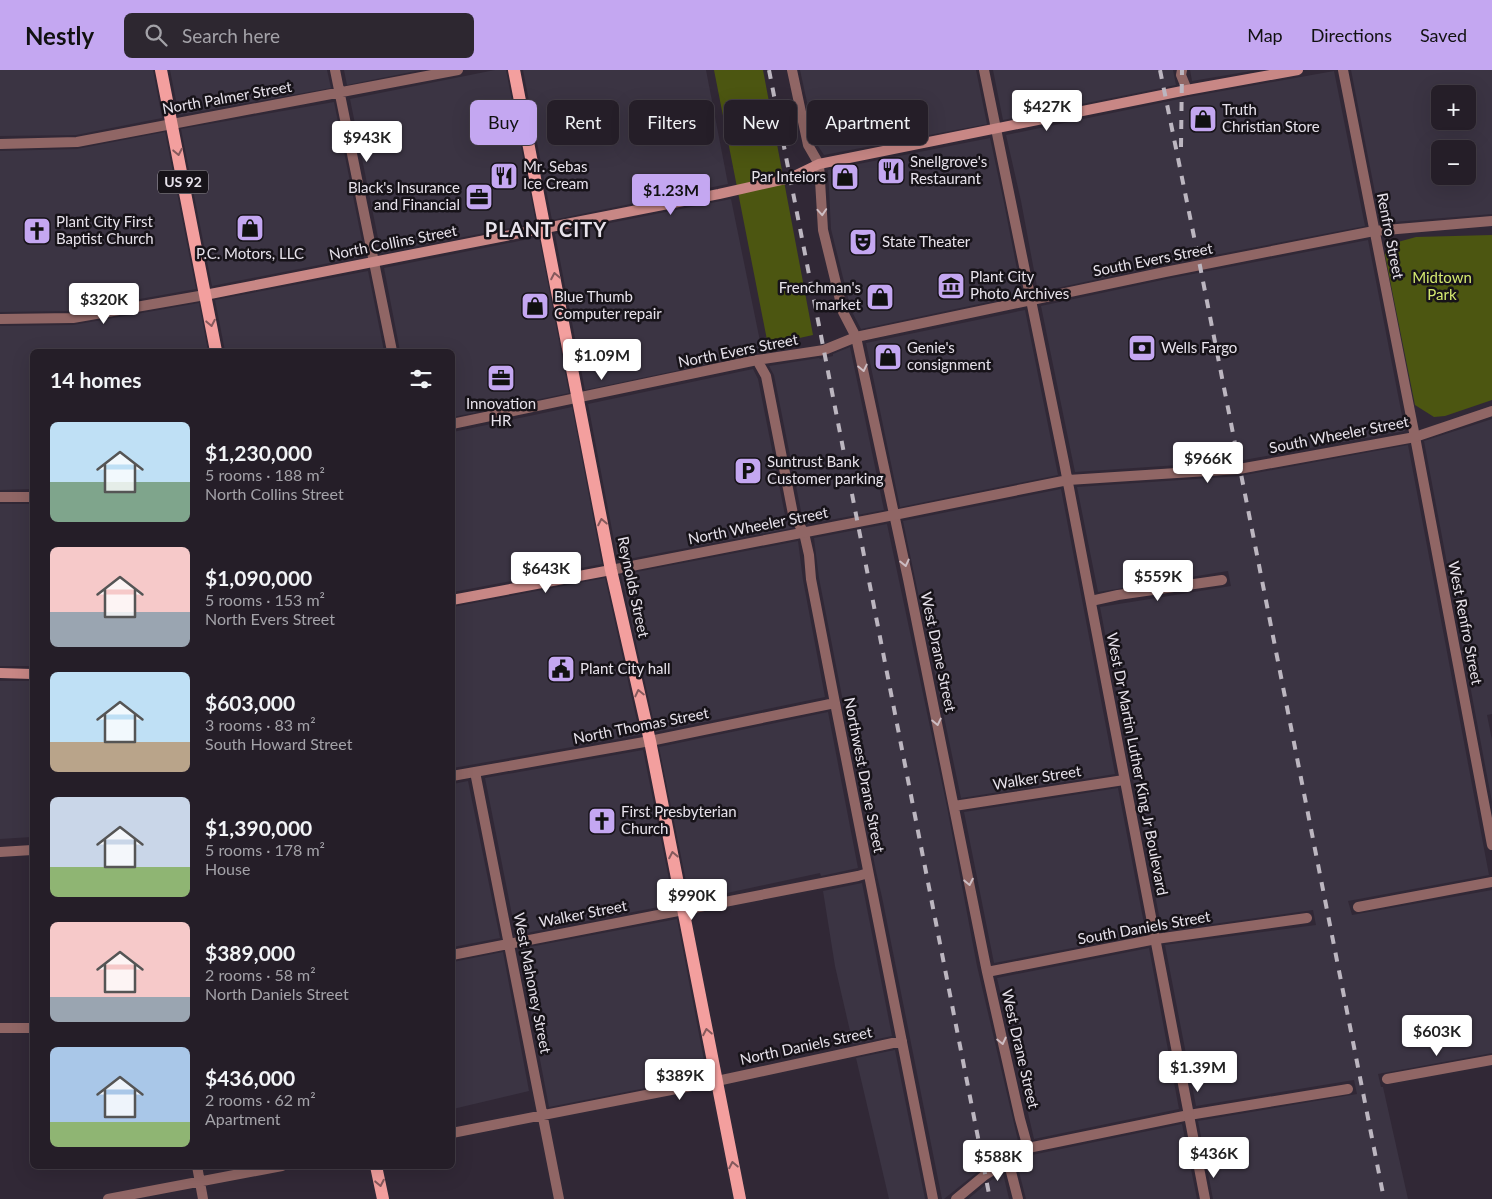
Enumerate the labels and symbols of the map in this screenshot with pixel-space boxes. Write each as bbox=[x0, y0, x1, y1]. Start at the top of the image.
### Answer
street label: North Palmer Street bbox=[161, 77, 294, 117]
pin: $427K bbox=[1012, 90, 1082, 132]
place label: Truth Christian Store bbox=[1222, 100, 1320, 135]
shop icon: Truth Christian Store bbox=[1188, 104, 1218, 134]
pin: $943K bbox=[332, 121, 402, 163]
one-way arrow bbox=[172, 148, 182, 157]
place label: Snellgrove's Restaurant bbox=[910, 152, 987, 187]
restaurant icon: Snellgrove's Restaurant bbox=[876, 156, 906, 186]
place label: Mr. Sebas Ice Cream bbox=[523, 157, 589, 192]
restaurant icon: Mr. Sebas Ice Cream bbox=[489, 161, 519, 191]
shop icon: Par Inteiors bbox=[830, 162, 860, 192]
place label: Par Inteiors bbox=[751, 167, 826, 185]
road number: US 92 bbox=[158, 170, 208, 194]
pin: $1.23M bbox=[630, 174, 712, 216]
place label: Black's Insurance and Financial bbox=[348, 178, 460, 213]
office icon: Black's Insurance and Financial bbox=[464, 182, 494, 212]
street label: Renfro Street bbox=[1374, 191, 1408, 281]
one-way arrow bbox=[817, 209, 828, 217]
place label: Plant City First Baptist Church bbox=[56, 212, 154, 247]
shop icon: P.C. Motors, LLC bbox=[235, 213, 265, 243]
church icon: Plant City First Baptist Church bbox=[22, 216, 52, 246]
district label: PLANT CITY bbox=[485, 217, 607, 241]
street label: North Collins Street bbox=[327, 221, 459, 263]
theatre icon: State Theater bbox=[848, 227, 878, 257]
place label: State Theater bbox=[882, 232, 971, 250]
street label: South Evers Street bbox=[1091, 238, 1215, 279]
place label: P.C. Motors, LLC bbox=[196, 244, 304, 262]
place label: Plant City Photo Archives bbox=[970, 267, 1069, 302]
park label: Midtown Park bbox=[1412, 268, 1472, 303]
museum icon: Plant City Photo Archives bbox=[936, 271, 966, 301]
one-way arrow bbox=[550, 272, 560, 281]
place label: Frenchman's market bbox=[779, 278, 862, 313]
pin: $320K bbox=[69, 282, 139, 325]
shop icon: Frenchman's market bbox=[865, 282, 895, 312]
place label: Blue Thumb Computer repair bbox=[554, 287, 662, 322]
shop icon: Blue Thumb Computer repair bbox=[520, 291, 550, 321]
one-way arrow bbox=[205, 319, 215, 327]
street label: North Evers Street bbox=[676, 329, 800, 370]
bank icon: Wells Fargo bbox=[1127, 333, 1157, 363]
pin: $1.09M bbox=[561, 338, 643, 381]
place label: Genie's consignment bbox=[907, 338, 992, 373]
place label: Wells Fargo bbox=[1161, 338, 1237, 356]
shop icon: Genie's consignment bbox=[873, 342, 903, 372]
office icon: Innovation HR bbox=[486, 363, 516, 393]
one-way arrow bbox=[857, 364, 868, 373]
place label: Innovation HR bbox=[466, 394, 536, 429]
street label: South Wheeler Street bbox=[1267, 412, 1411, 456]
pin: $966K bbox=[1173, 442, 1243, 484]
place label: Suntrust Bank Customer parking bbox=[767, 452, 884, 487]
parking icon: Suntrust Bank Customer parking bbox=[733, 456, 763, 486]
street label: North Wheeler Street bbox=[686, 503, 830, 547]
one-way arrow bbox=[597, 517, 608, 526]
street label: Reynolds Street bbox=[614, 535, 654, 640]
pin: $643K bbox=[511, 552, 581, 594]
one-way arrow bbox=[899, 559, 910, 567]
street label: West Renfro Street bbox=[1445, 559, 1487, 687]
pin: $559K bbox=[1123, 560, 1193, 602]
street label: West Drane Street bbox=[917, 590, 961, 714]
street label: West Dr Martin Luther King Jr Boulevard bbox=[1104, 631, 1172, 897]
public building icon: Plant City hall bbox=[546, 654, 576, 684]
place label: Plant City hall bbox=[580, 659, 671, 677]
one-way arrow bbox=[634, 689, 645, 698]
street label: Northwest Drane Street bbox=[841, 696, 889, 855]
street label: North Thomas Street bbox=[572, 703, 711, 747]
one-way arrow bbox=[932, 718, 942, 727]
street label: Walker Street bbox=[991, 761, 1083, 793]
place label: First Presbyterian Church bbox=[621, 802, 737, 837]
church icon: First Presbyterian Church bbox=[587, 806, 617, 836]
one-way arrow bbox=[668, 851, 678, 860]
one-way arrow bbox=[964, 877, 974, 886]
pin: $990K bbox=[657, 878, 727, 921]
street label: Walker Street bbox=[537, 896, 629, 930]
street label: South Daniels Street bbox=[1076, 906, 1212, 948]
street label: West Mahoney Street bbox=[510, 911, 556, 1055]
street label: West Drane Street bbox=[998, 987, 1044, 1111]
pin: $603K bbox=[1402, 1014, 1472, 1057]
street label: North Daniels Street bbox=[738, 1022, 874, 1068]
one-way arrow bbox=[703, 1028, 713, 1036]
one-way arrow bbox=[997, 1036, 1007, 1045]
pin: $1.39M bbox=[1157, 1050, 1239, 1093]
pin: $389K bbox=[645, 1058, 715, 1101]
pin: $436K bbox=[1179, 1136, 1249, 1179]
pin: $588K bbox=[963, 1140, 1033, 1182]
one-way arrow bbox=[729, 1161, 739, 1170]
one-way arrow bbox=[374, 1178, 384, 1187]

